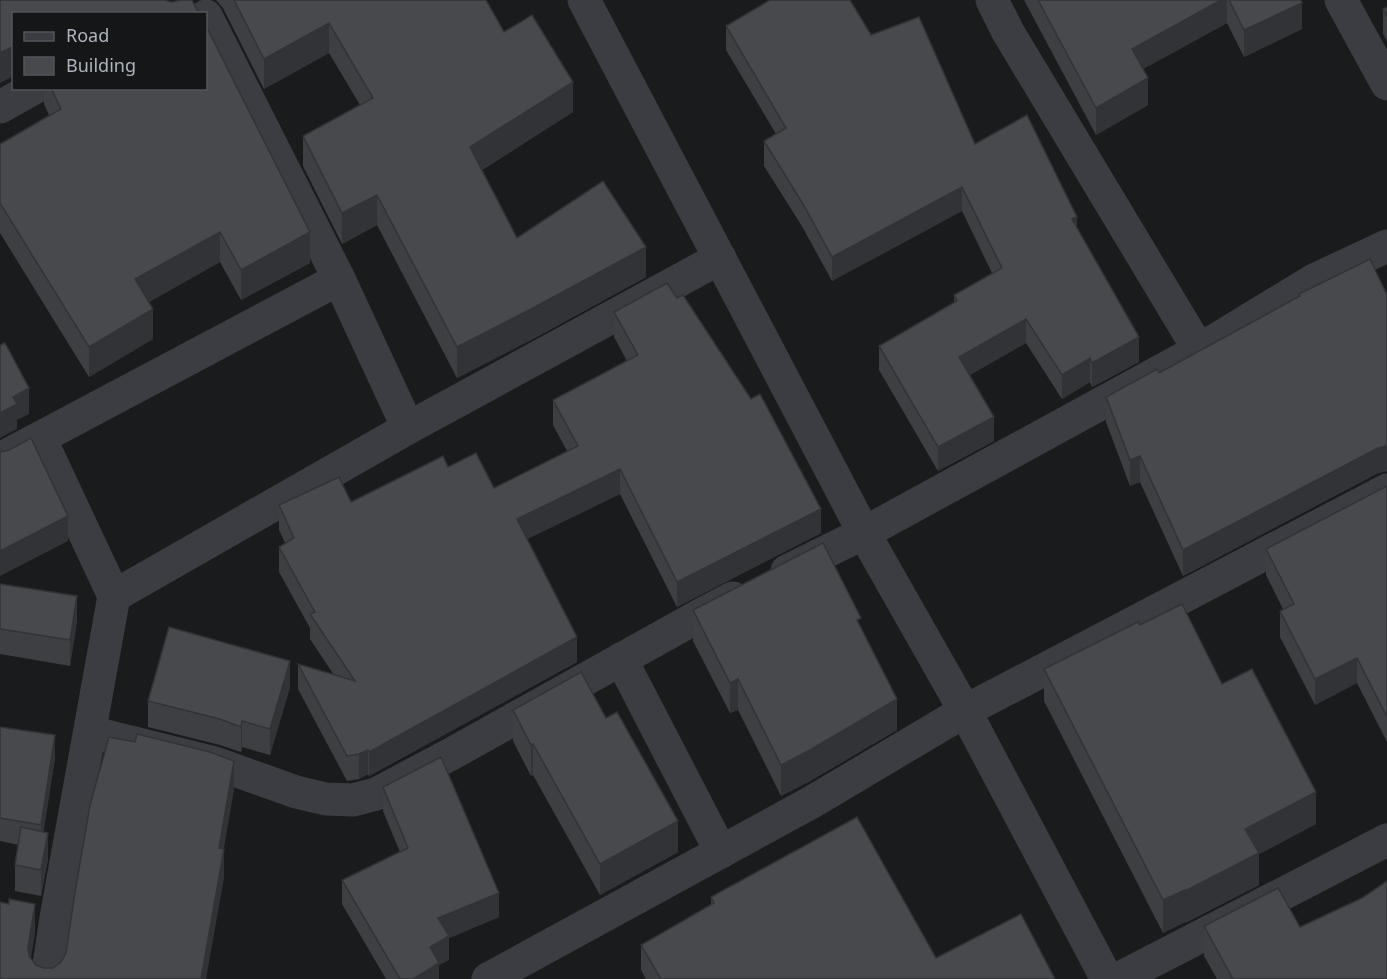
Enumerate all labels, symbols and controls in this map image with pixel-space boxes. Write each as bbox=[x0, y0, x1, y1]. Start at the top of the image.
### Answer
legend bbox=[12, 12, 207, 90]
text: Road bbox=[66, 23, 109, 47]
text: Building bbox=[66, 53, 136, 77]

